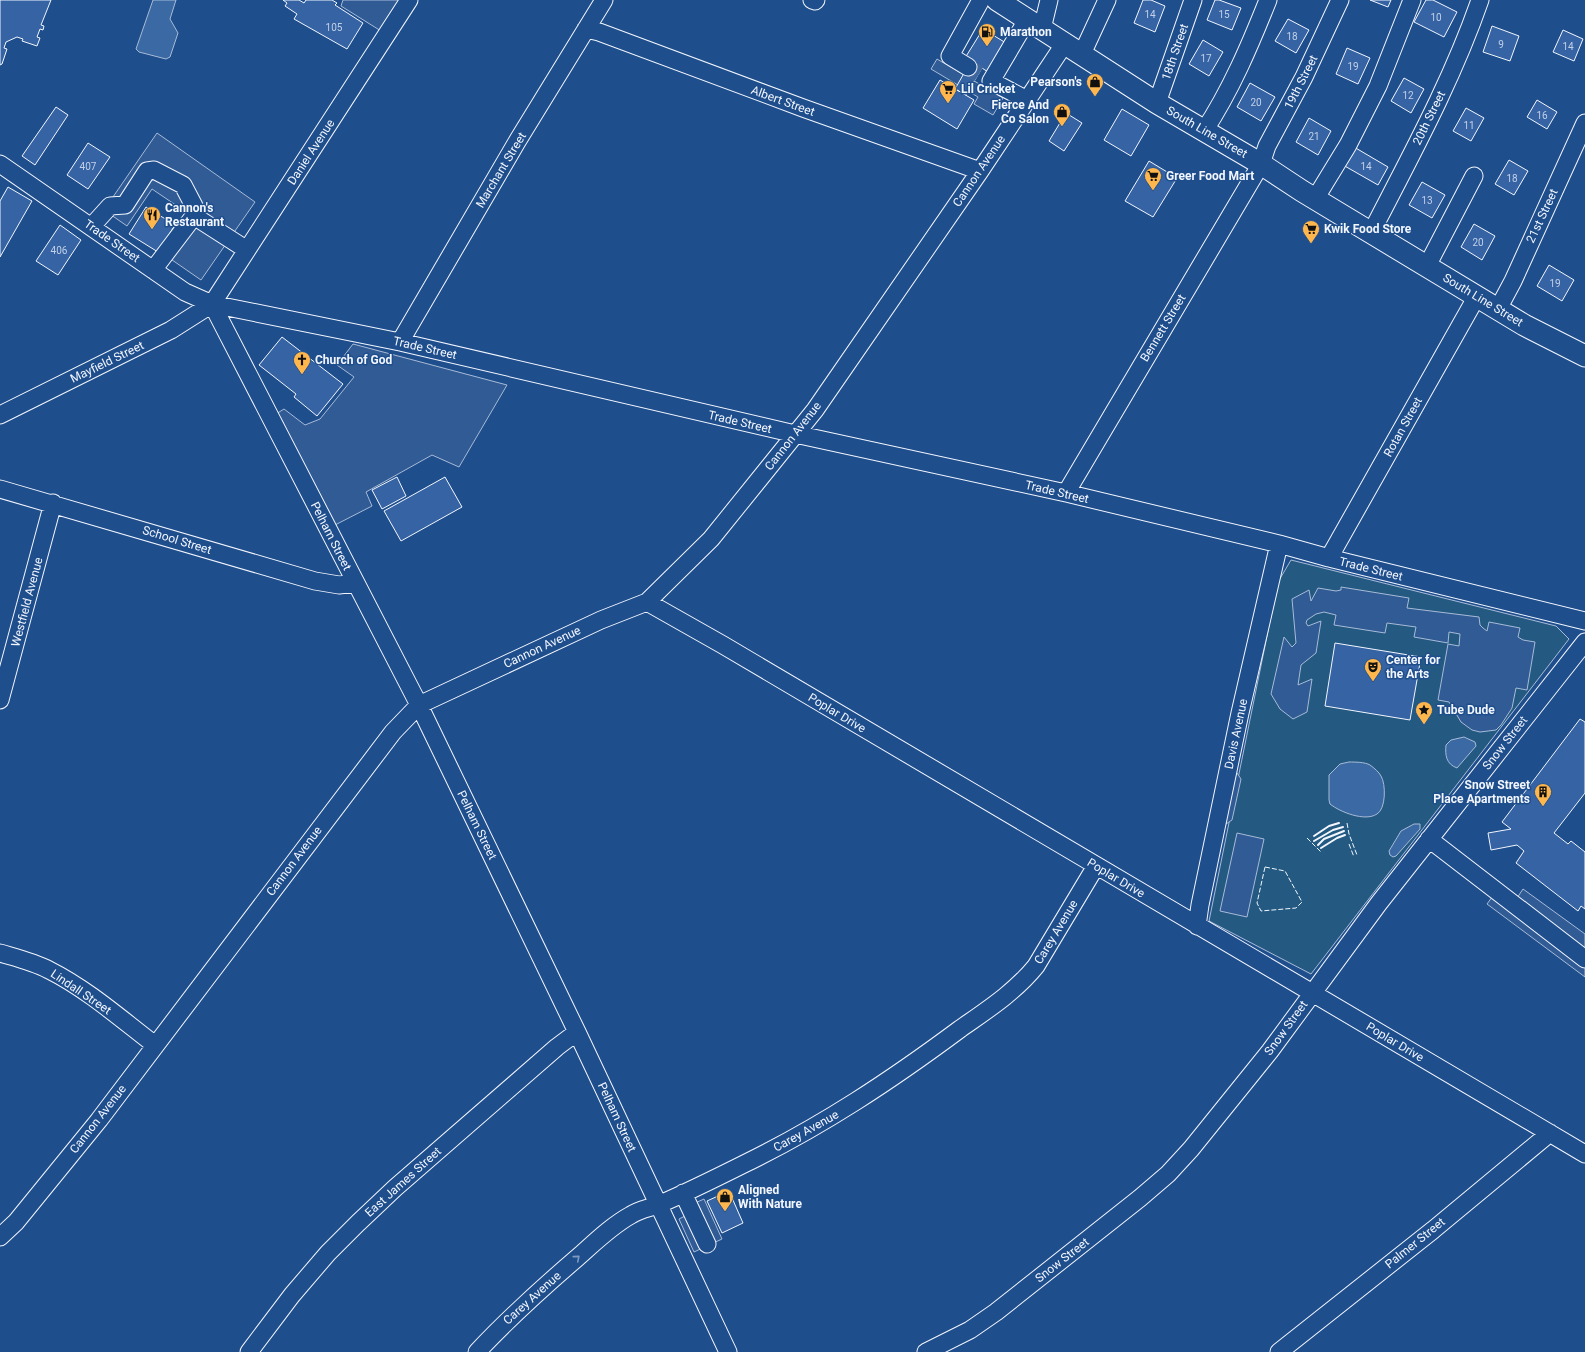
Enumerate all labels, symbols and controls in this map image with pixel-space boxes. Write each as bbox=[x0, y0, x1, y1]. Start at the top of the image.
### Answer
house number: 14 bbox=[1144, 9, 1156, 20]
house number: 15 bbox=[1218, 9, 1230, 20]
house number: 10 bbox=[1430, 12, 1442, 23]
house number: 105 bbox=[326, 22, 343, 33]
fuel station icon: Marathon bbox=[977, 22, 997, 47]
street label: 18th Street bbox=[1159, 22, 1191, 82]
place label: Marathon bbox=[1000, 25, 1052, 39]
house number: 18 bbox=[1286, 31, 1298, 42]
house number: 9 bbox=[1498, 39, 1504, 50]
house number: 14 bbox=[1562, 41, 1574, 52]
house number: 17 bbox=[1200, 53, 1212, 64]
street label: 19th Street bbox=[1281, 53, 1321, 111]
house number: 19 bbox=[1347, 61, 1359, 72]
shop icon: Pearson's bbox=[1085, 72, 1105, 97]
place label: Pearson's bbox=[1030, 75, 1082, 89]
supermarket icon: Lil Cricket bbox=[938, 79, 958, 104]
place label: Lil Cricket bbox=[961, 82, 1015, 96]
street label: Albert Street bbox=[749, 83, 817, 119]
street label: 20th Street bbox=[1410, 89, 1448, 147]
house number: 12 bbox=[1402, 90, 1414, 101]
house number: 20 bbox=[1250, 97, 1262, 108]
place label: Fierce And Co Salon bbox=[991, 98, 1049, 126]
shop icon: Fierce And Co Salon bbox=[1052, 102, 1072, 127]
street label: South Line Street bbox=[1164, 103, 1250, 161]
house number: 16 bbox=[1536, 110, 1548, 121]
street label: Daniel Avenue bbox=[285, 117, 337, 187]
house number: 11 bbox=[1463, 120, 1475, 131]
street label: Marchant Street bbox=[473, 130, 529, 210]
house number: 21 bbox=[1308, 131, 1320, 142]
street label: Cannon Avenue bbox=[950, 133, 1008, 209]
house number: 407 bbox=[80, 161, 97, 172]
house number: 14 bbox=[1360, 161, 1372, 172]
supermarket icon: Greer Food Mart bbox=[1143, 166, 1163, 191]
place label: Greer Food Mart bbox=[1166, 169, 1254, 183]
house number: 18 bbox=[1506, 173, 1518, 184]
street label: 21st Street bbox=[1523, 187, 1561, 245]
house number: 13 bbox=[1421, 195, 1433, 206]
place label: Cannon's Restaurant bbox=[165, 201, 224, 229]
restaurant icon: Cannon's Restaurant bbox=[142, 205, 162, 230]
street label: Trade Street bbox=[81, 217, 143, 265]
supermarket icon: Kwik Food Store bbox=[1301, 219, 1321, 244]
place label: Kwik Food Store bbox=[1324, 222, 1412, 236]
house number: 20 bbox=[1472, 237, 1484, 248]
house number: 406 bbox=[51, 245, 68, 256]
street label: South Line Street bbox=[1440, 271, 1526, 329]
house number: 19 bbox=[1549, 278, 1561, 289]
street label: Bennett Street bbox=[1137, 292, 1189, 364]
street label: Trade Street bbox=[392, 334, 458, 362]
street label: Mayfield Street bbox=[68, 338, 146, 386]
church icon: Church of God bbox=[292, 350, 312, 375]
place label: Church of God bbox=[315, 353, 393, 367]
street label: Rotan Street bbox=[1381, 395, 1425, 459]
street label: Cannon Avenue bbox=[762, 399, 824, 473]
street label: Trade Street bbox=[707, 408, 773, 436]
street label: Trade Street bbox=[1024, 478, 1090, 506]
street label: Pelham Street bbox=[308, 499, 354, 573]
street label: School Street bbox=[141, 523, 213, 557]
street label: Trade Street bbox=[1338, 554, 1404, 584]
street label: Westfield Avenue bbox=[8, 556, 46, 648]
street label: Cannon Avenue bbox=[501, 623, 583, 671]
place label: Center for the Arts bbox=[1386, 653, 1441, 681]
theatre icon: Center for the Arts bbox=[1363, 657, 1383, 682]
street label: Poplar Drive bbox=[806, 690, 868, 736]
street label: Davis Avenue bbox=[1222, 698, 1250, 770]
place icon: Tube Dude bbox=[1414, 700, 1434, 725]
place label: Tube Dude bbox=[1437, 703, 1495, 717]
street label: Snow Street bbox=[1480, 713, 1530, 773]
place label: Snow Street Place Apartments bbox=[1433, 778, 1530, 806]
building icon: Snow Street Place Apartments bbox=[1533, 782, 1553, 807]
street label: Pelham Street bbox=[454, 788, 500, 862]
street label: Cannon Avenue bbox=[263, 824, 325, 898]
street label: Poplar Drive bbox=[1085, 855, 1147, 901]
street label: Carey Avenue bbox=[1031, 897, 1081, 967]
street label: Lindall Street bbox=[48, 967, 114, 1017]
street label: Snow Street bbox=[1261, 998, 1311, 1058]
street label: Poplar Drive bbox=[1364, 1019, 1426, 1065]
street label: Pelham Street bbox=[595, 1080, 639, 1154]
street label: Cannon Avenue bbox=[67, 1082, 129, 1156]
street label: Carey Avenue bbox=[771, 1107, 841, 1155]
street label: East James Street bbox=[362, 1144, 444, 1220]
place label: Aligned With Nature bbox=[738, 1183, 802, 1211]
shop icon: Aligned With Nature bbox=[715, 1187, 735, 1212]
street label: Palmer Street bbox=[1382, 1215, 1448, 1271]
street label: Snow Street bbox=[1032, 1235, 1092, 1285]
one-way arrow bbox=[572, 1256, 579, 1263]
street label: Carey Avenue bbox=[500, 1269, 564, 1327]

